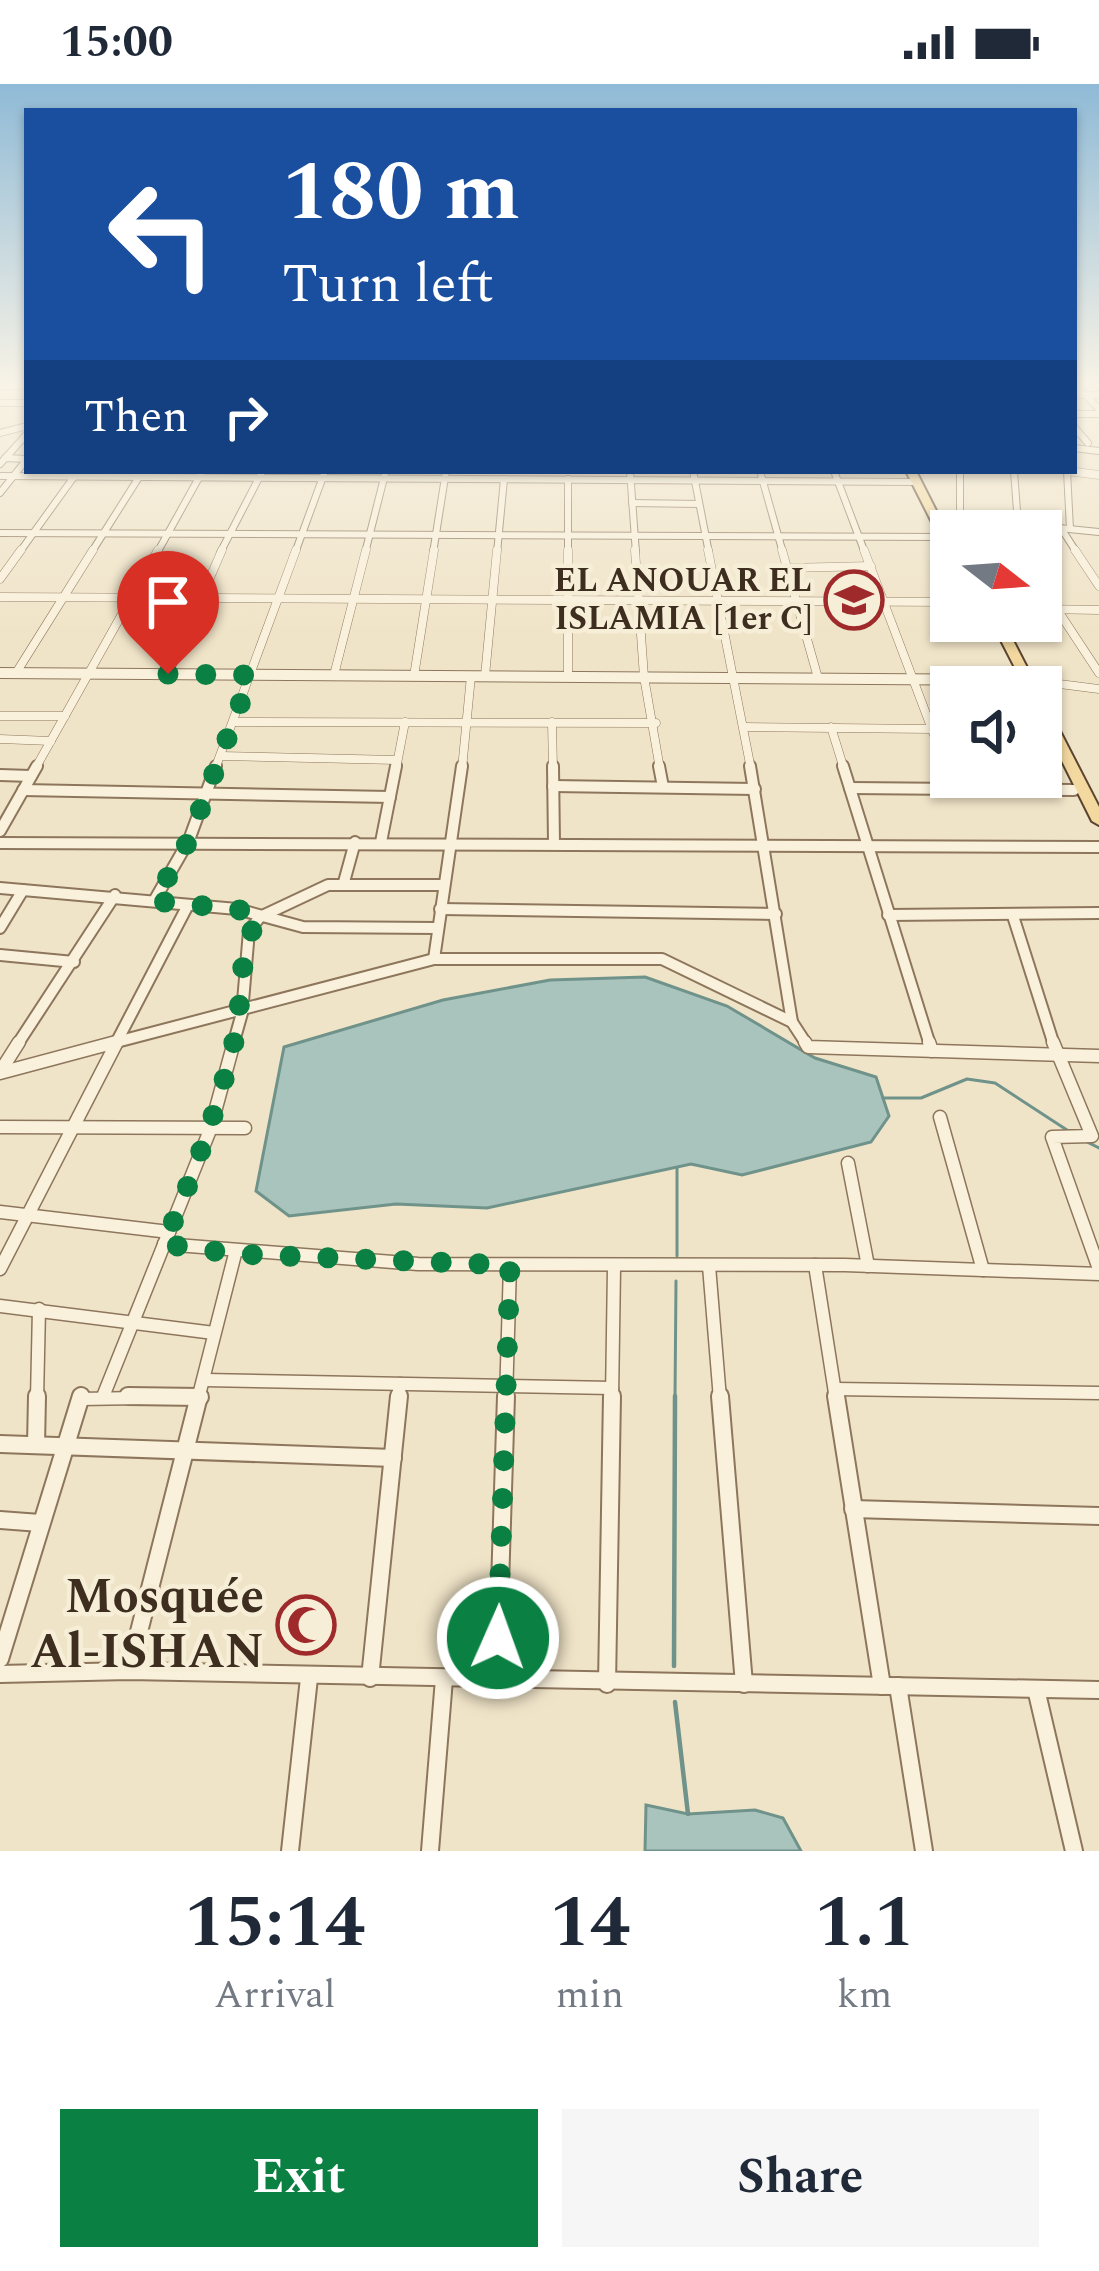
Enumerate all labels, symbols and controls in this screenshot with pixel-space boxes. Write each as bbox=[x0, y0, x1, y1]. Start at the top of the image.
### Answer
text: 15:00 bbox=[60, 8, 173, 77]
text: 180 m bbox=[282, 129, 520, 257]
icon: left bbox=[84, 156, 240, 312]
text: Turn left bbox=[282, 244, 494, 326]
text: Then bbox=[84, 383, 189, 452]
icon: right bbox=[213, 384, 279, 450]
north arrow bbox=[930, 510, 1062, 642]
map controls bbox=[930, 510, 1062, 798]
pin bbox=[117, 551, 219, 674]
place label: EL ANOUAR EL ISLAMIA [1er C] bbox=[554, 556, 812, 644]
icon: arrive bbox=[135, 569, 201, 635]
school or university icon: EL ANOUAR EL ISLAMIA [1er C] bbox=[823, 569, 885, 631]
button: sound bbox=[930, 666, 1062, 798]
place label: Mosquée Al-ISHAN bbox=[30, 1561, 264, 1689]
position arrow bbox=[435, 1575, 561, 1701]
mosque icon: Mosquée Al-ISHAN bbox=[275, 1594, 337, 1656]
text: 15:14 bbox=[184, 1869, 365, 1978]
text: 14 bbox=[549, 1869, 630, 1978]
text: 1.1 bbox=[815, 1869, 915, 1978]
text: Arrival bbox=[214, 1966, 335, 2025]
text: min bbox=[556, 1966, 624, 2025]
text: km bbox=[837, 1966, 892, 2025]
button: Exit bbox=[60, 2109, 538, 2247]
button: Share bbox=[562, 2109, 1039, 2247]

